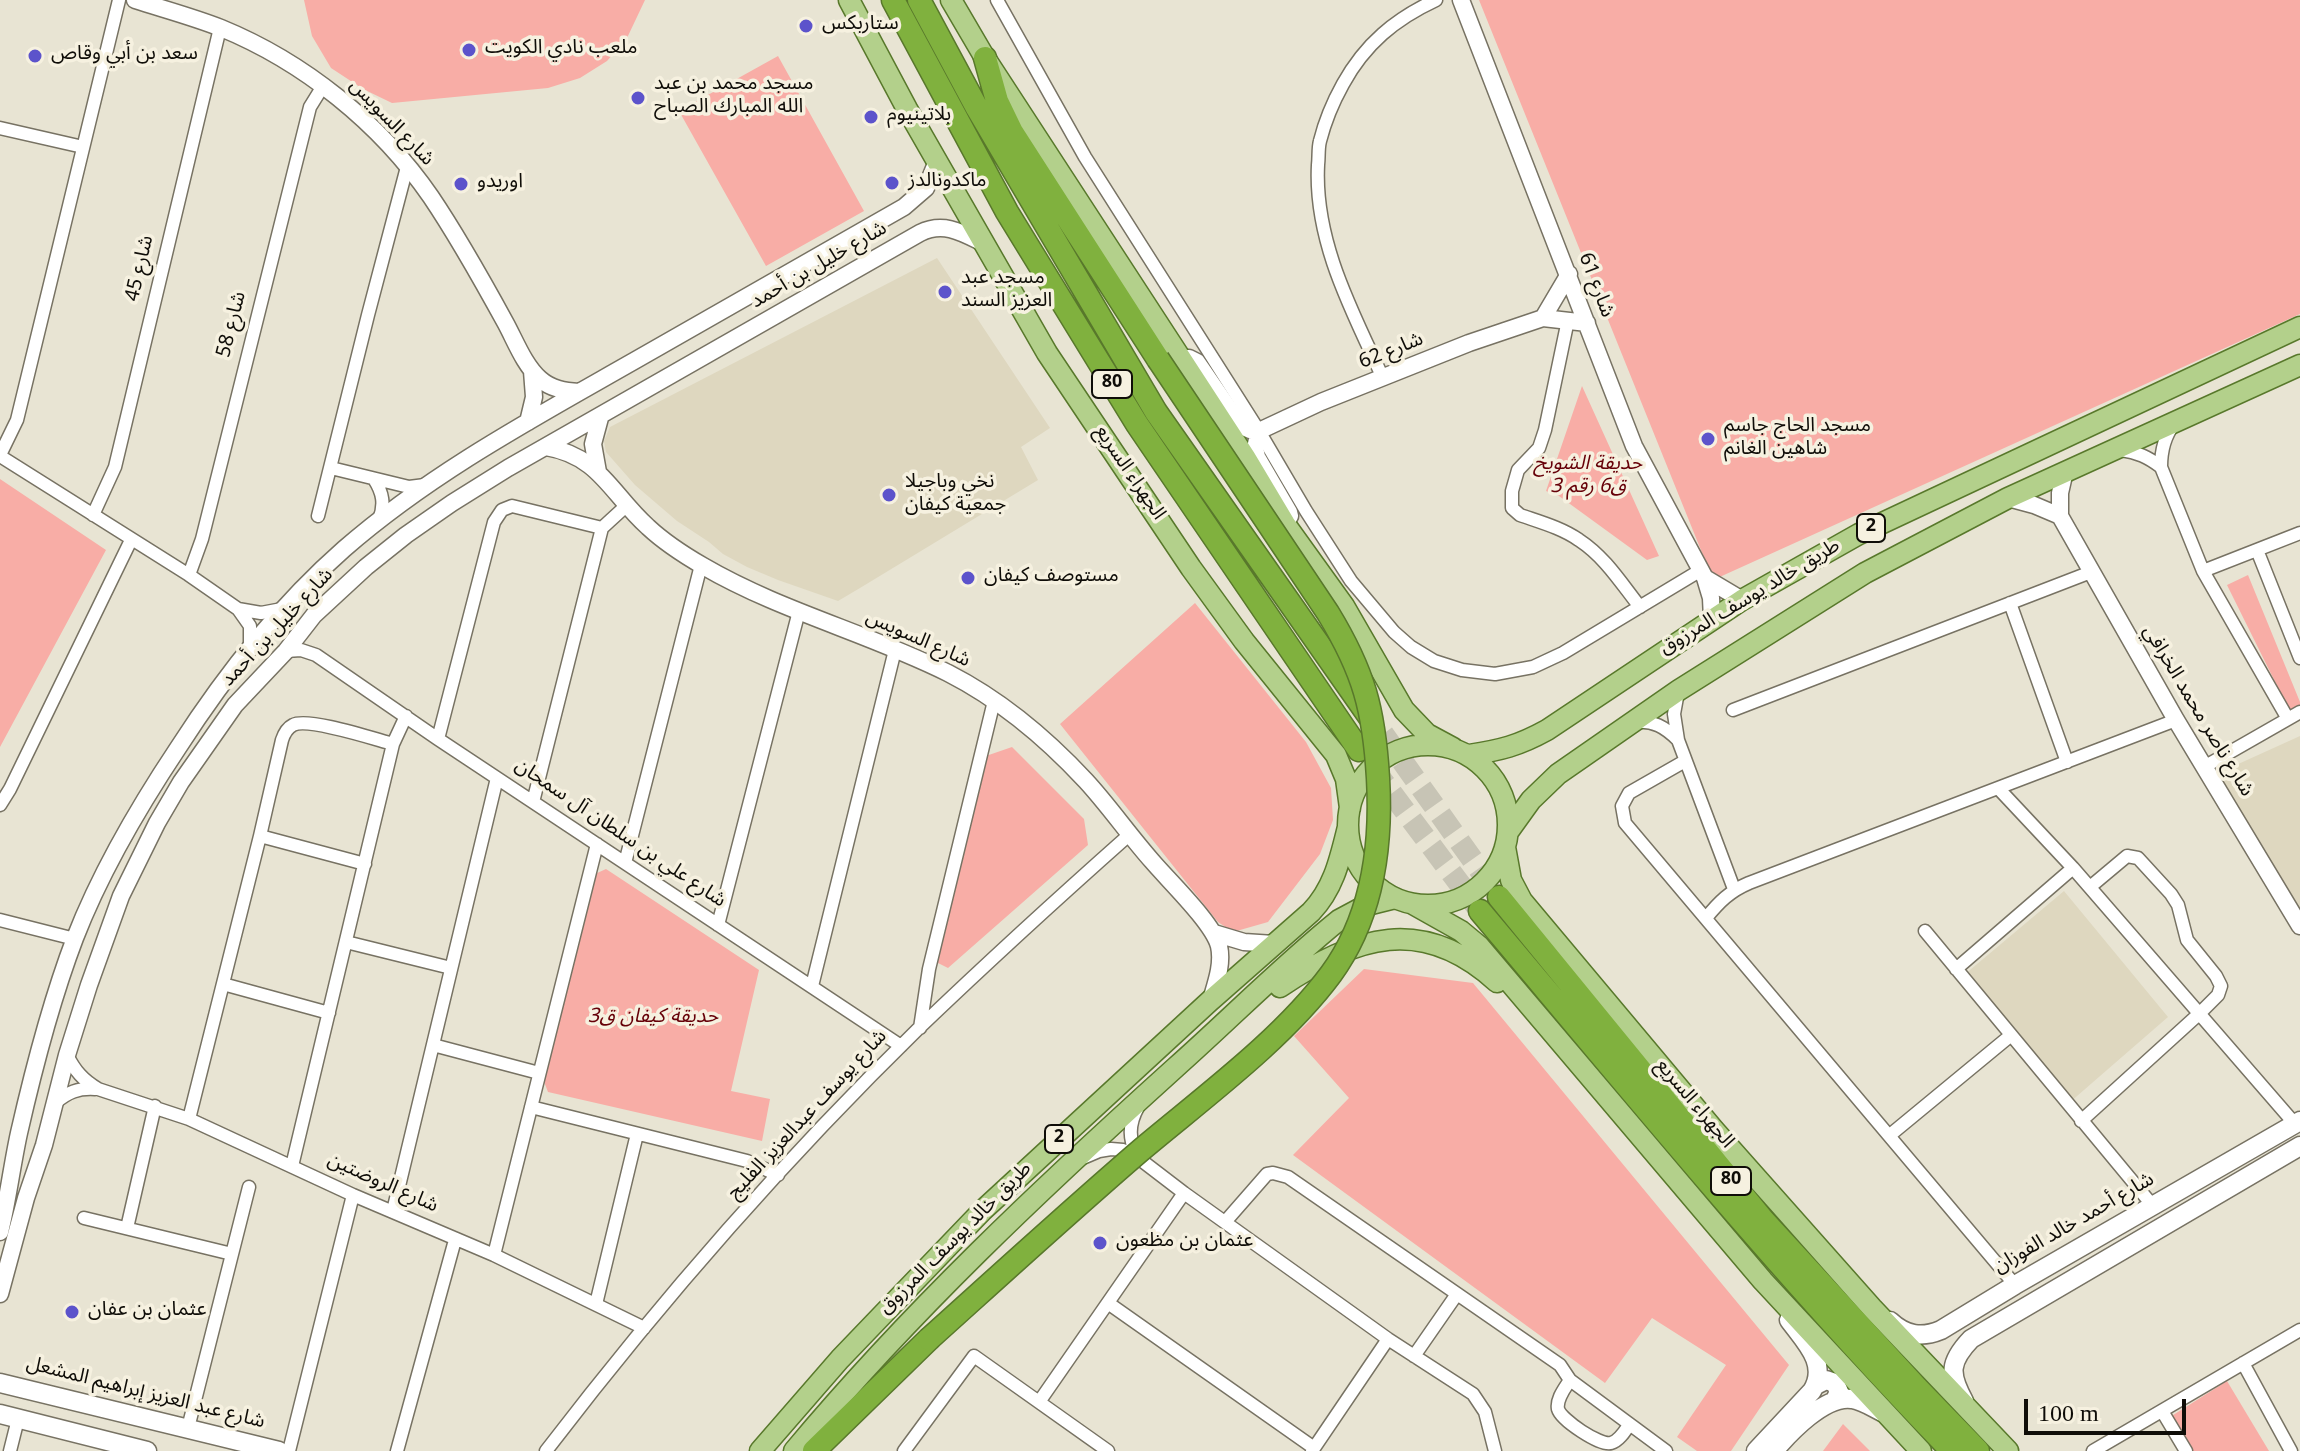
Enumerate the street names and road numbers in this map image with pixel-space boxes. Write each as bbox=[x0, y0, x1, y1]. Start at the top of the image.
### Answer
street label: شارع السويس bbox=[342, 75, 438, 173]
street label: شارع خليل بن أحمد bbox=[748, 218, 892, 316]
street label: شارع 45 bbox=[123, 234, 161, 304]
street label: شارع 61 bbox=[1571, 250, 1617, 322]
street label: شارع 58 bbox=[214, 290, 254, 360]
street label: شارع 62 bbox=[1356, 329, 1428, 377]
road number: 80 bbox=[1092, 370, 1132, 398]
street label: الجهراء السريع bbox=[1087, 422, 1169, 526]
road number: 2 bbox=[1857, 514, 1885, 542]
street label: طريق خالد يوسف المرزوق bbox=[1656, 536, 1846, 662]
street label: شارع خليل بن أحمد bbox=[218, 565, 340, 693]
street label: شارع السويس bbox=[861, 607, 973, 675]
street label: شارع ناصر محمد الخرافي bbox=[2135, 622, 2257, 802]
street label: شارع علي بن سلطان آل سمحان bbox=[509, 755, 729, 915]
street label: شارع يوسف عبدالعزيز الفليج bbox=[724, 1026, 894, 1206]
street label: الجهراء السريع bbox=[1649, 1055, 1737, 1155]
road number: 2 bbox=[1045, 1125, 1073, 1153]
street label: شارع الروضتين bbox=[323, 1150, 441, 1220]
street label: طريق خالد يوسف المرزوق bbox=[876, 1159, 1038, 1321]
road number: 80 bbox=[1711, 1167, 1751, 1195]
street label: شارع أحمد خالد الفوزان bbox=[1990, 1169, 2160, 1281]
street label: شارع عبد العزيز إبراهيم المشعل bbox=[23, 1354, 267, 1436]

